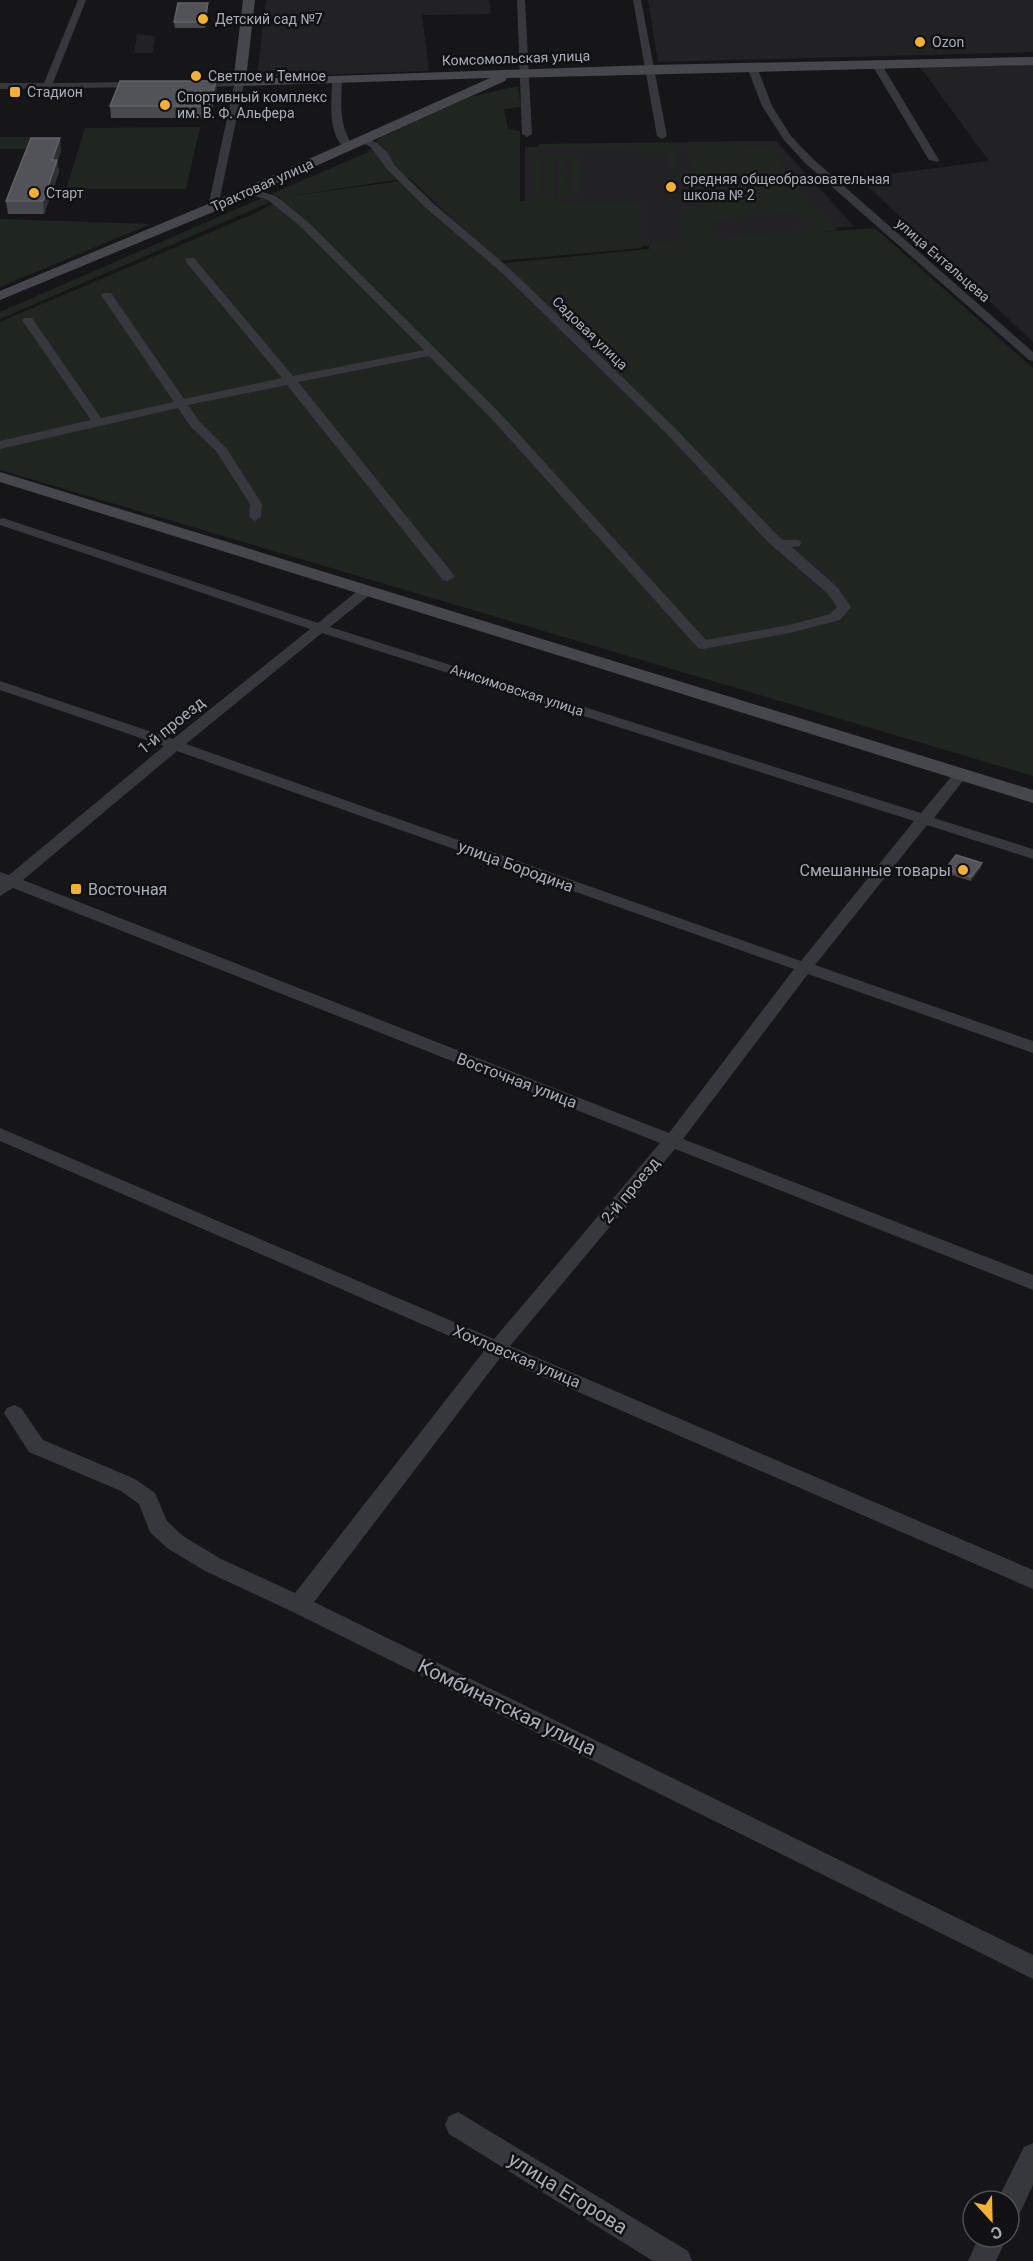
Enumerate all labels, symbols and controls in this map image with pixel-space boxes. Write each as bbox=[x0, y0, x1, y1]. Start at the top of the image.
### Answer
place label: Детский сад №7 bbox=[215, 11, 323, 27]
marker: Детский сад №7 bbox=[196, 12, 210, 26]
place label: Ozon bbox=[932, 34, 964, 50]
marker: Ozon bbox=[913, 35, 927, 49]
street label: Комсомольская улица bbox=[441, 47, 591, 69]
place label: Светлое и Темное bbox=[208, 68, 326, 84]
marker: Светлое и Темное bbox=[189, 69, 203, 83]
place label: Стадион bbox=[27, 84, 83, 100]
marker: Стадион bbox=[8, 85, 22, 99]
place label: Спортивный комплекс им. В. Ф. Альфера bbox=[177, 89, 327, 121]
marker: Спортивный комплекс им. В. Ф. Альфера bbox=[158, 98, 172, 112]
street label: Трактовая улица bbox=[208, 155, 316, 215]
place label: средняя общеобразовательная школа № 2 bbox=[683, 171, 890, 203]
marker: средняя общеобразовательная школа № 2 bbox=[664, 180, 678, 194]
place label: Старт bbox=[46, 185, 84, 201]
marker: Старт bbox=[27, 186, 41, 200]
street label: улица Ентальцева bbox=[893, 215, 993, 305]
street label: Садовая улица bbox=[549, 293, 631, 373]
street label: Анисимовская улица bbox=[448, 661, 586, 719]
street label: 1-й проезд bbox=[134, 693, 209, 758]
street label: улица Бородина bbox=[456, 837, 576, 896]
place label: Смешанные товары bbox=[800, 861, 951, 880]
marker: Смешанные товары bbox=[956, 863, 970, 877]
place label: Восточная bbox=[88, 880, 167, 899]
marker: Восточная bbox=[69, 882, 83, 896]
street label: Восточная улица bbox=[454, 1049, 580, 1112]
street label: 2-й проезд bbox=[597, 1153, 664, 1227]
street label: Хохловская улица bbox=[450, 1321, 583, 1392]
street label: Комбинатская улица bbox=[414, 1653, 600, 1761]
street label: улица Егорова bbox=[504, 2147, 632, 2239]
north arrow bbox=[961, 2189, 1021, 2249]
text: С bbox=[988, 2222, 1005, 2243]

